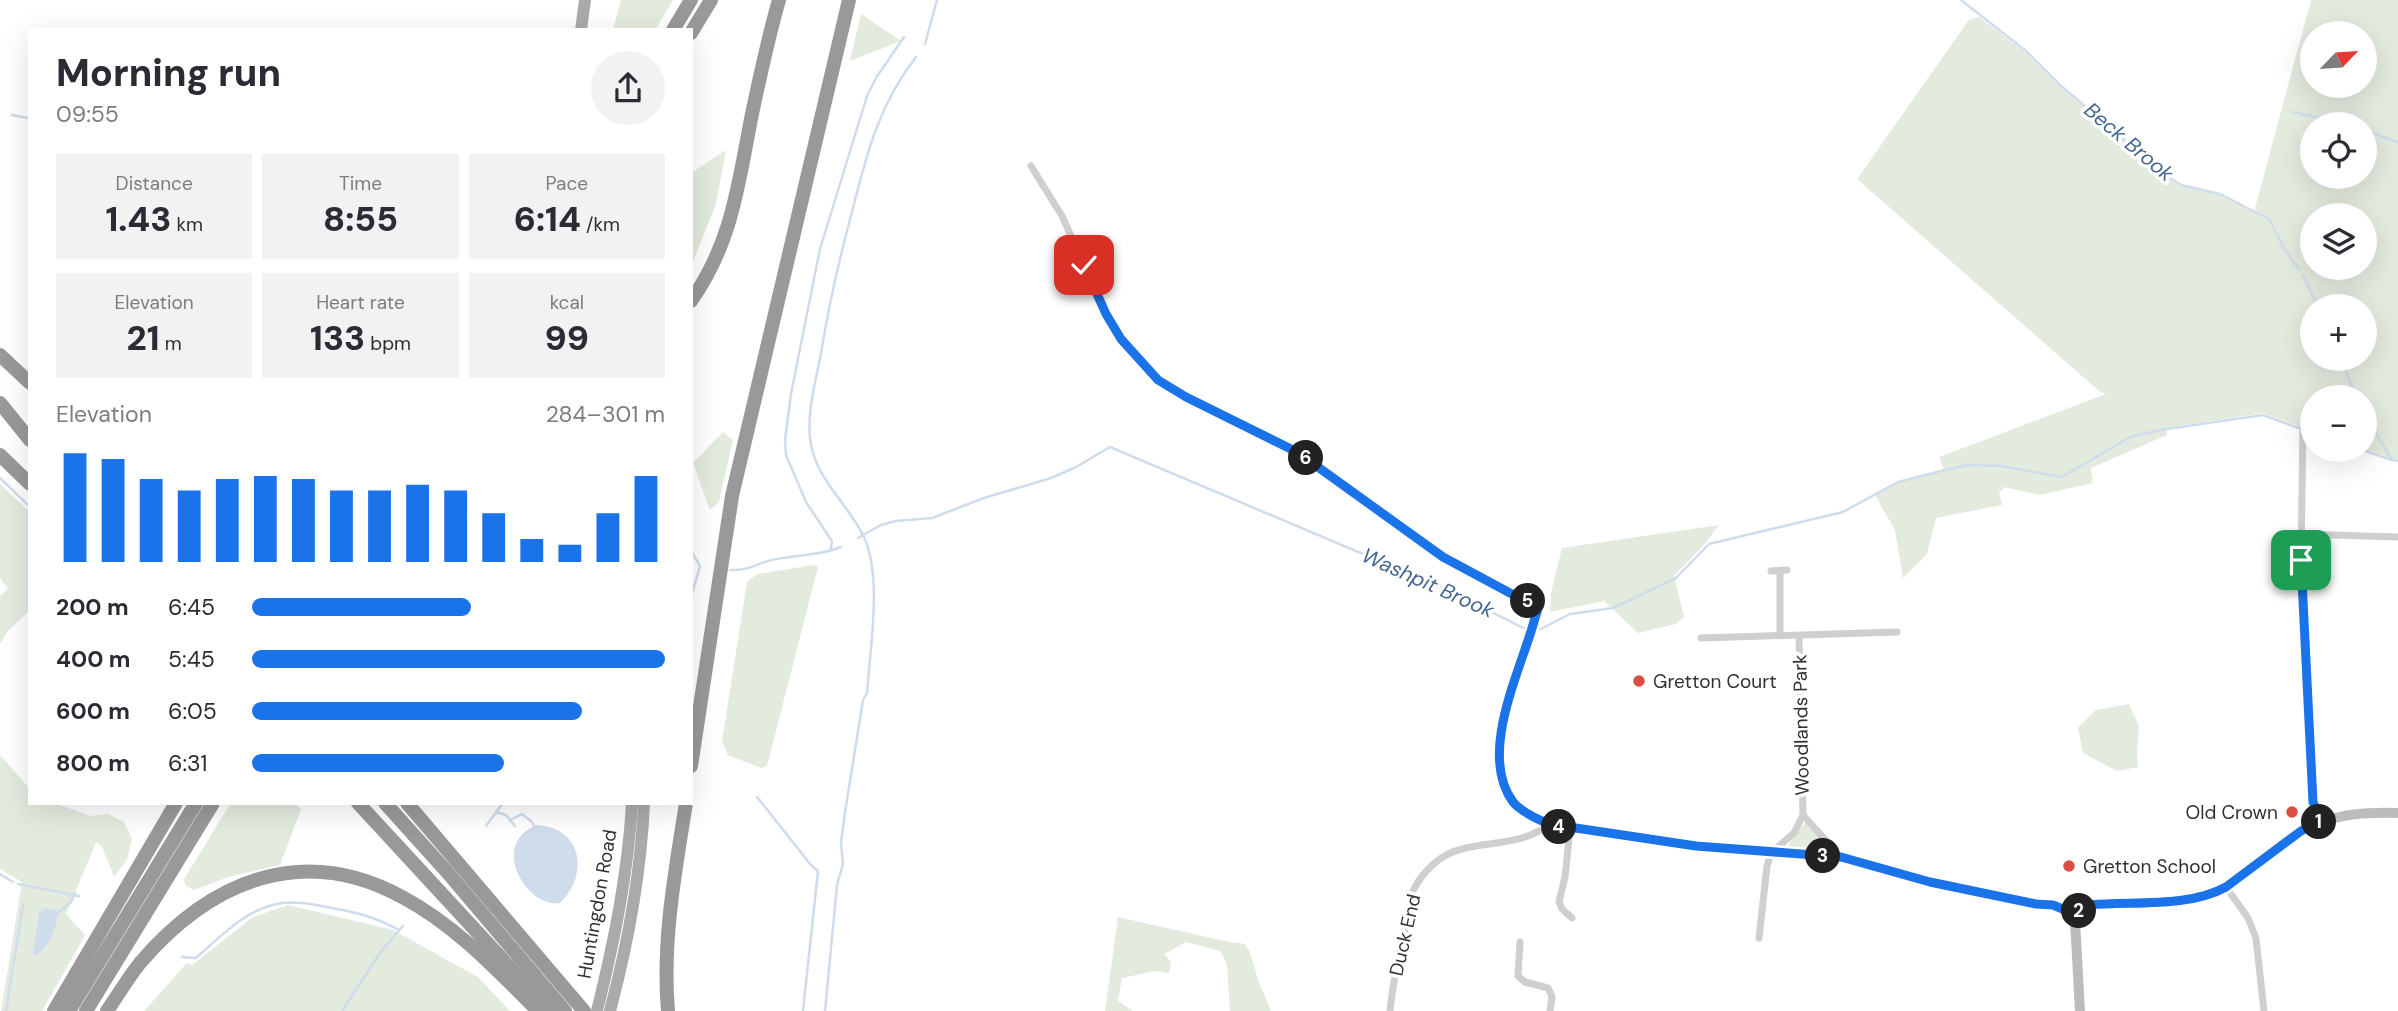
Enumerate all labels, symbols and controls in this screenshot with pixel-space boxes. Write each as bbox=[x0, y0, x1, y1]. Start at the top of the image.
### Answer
north arrow bbox=[2300, 21, 2376, 98]
map controls bbox=[2300, 21, 2377, 462]
text: Morning run bbox=[56, 48, 281, 98]
button: share bbox=[591, 51, 665, 125]
water label: Beck Brook bbox=[2078, 96, 2180, 188]
text: 09:55 bbox=[56, 99, 119, 129]
button: locate bbox=[2300, 112, 2377, 189]
text: Distance bbox=[116, 171, 193, 196]
text: Time bbox=[339, 171, 382, 196]
text: Pace bbox=[546, 171, 588, 196]
text: 1.43 bbox=[105, 196, 171, 242]
text: 8:55 bbox=[323, 196, 398, 242]
text: 6:14 bbox=[514, 196, 581, 242]
button: layers bbox=[2300, 203, 2377, 280]
text: km bbox=[171, 212, 203, 237]
text: /km bbox=[581, 212, 620, 237]
pin bbox=[1054, 235, 1114, 295]
icon: check bbox=[1065, 246, 1103, 284]
text: Elevation bbox=[115, 290, 194, 315]
text: Heart rate bbox=[316, 290, 405, 315]
text: kcal bbox=[550, 290, 584, 315]
button: + bbox=[2300, 294, 2377, 371]
text: 21 bbox=[127, 315, 160, 361]
text: 133 bbox=[310, 315, 365, 361]
text: 99 bbox=[545, 315, 589, 361]
text: m bbox=[160, 331, 182, 356]
text: bpm bbox=[365, 331, 411, 356]
button: − bbox=[2300, 385, 2377, 462]
text: Elevation bbox=[56, 399, 152, 429]
text: 284–301 m bbox=[546, 399, 665, 429]
pin: 6 bbox=[1288, 440, 1324, 476]
text: 6 bbox=[1299, 445, 1312, 470]
pin bbox=[2271, 530, 2331, 590]
water label: Washpit Brook bbox=[1358, 541, 1499, 625]
icon: arrive bbox=[2282, 541, 2320, 579]
pin: 5 bbox=[1510, 584, 1546, 618]
text: 5 bbox=[1522, 588, 1533, 613]
text: 200 m bbox=[56, 592, 129, 622]
text: 6:45 bbox=[168, 592, 215, 622]
text: 400 m bbox=[56, 644, 130, 674]
text: 5:45 bbox=[168, 644, 215, 674]
street label: Woodlands Park bbox=[1787, 654, 1815, 796]
place label: Gretton Court bbox=[1653, 669, 1777, 694]
marker: Gretton Court bbox=[1631, 673, 1647, 689]
text: 600 m bbox=[56, 696, 130, 726]
text: 6:05 bbox=[168, 696, 217, 726]
text: 800 m bbox=[56, 748, 130, 778]
text: 6:31 bbox=[168, 748, 207, 778]
place label: Old Crown bbox=[2185, 800, 2278, 825]
marker: Old Crown bbox=[2284, 804, 2300, 820]
pin: 1 bbox=[2302, 804, 2336, 840]
text: 1 bbox=[2315, 809, 2322, 834]
pin: 4 bbox=[1542, 810, 1576, 844]
text: 4 bbox=[1552, 814, 1565, 839]
street label: Huntingdon Road bbox=[572, 827, 622, 981]
pin: 3 bbox=[1806, 838, 1840, 874]
text: 3 bbox=[1817, 843, 1828, 868]
place label: Gretton School bbox=[2083, 854, 2216, 879]
marker: Gretton School bbox=[2061, 858, 2077, 874]
street label: Duck End bbox=[1383, 892, 1427, 978]
pin: 2 bbox=[2062, 894, 2096, 928]
text: 2 bbox=[2073, 898, 2084, 923]

